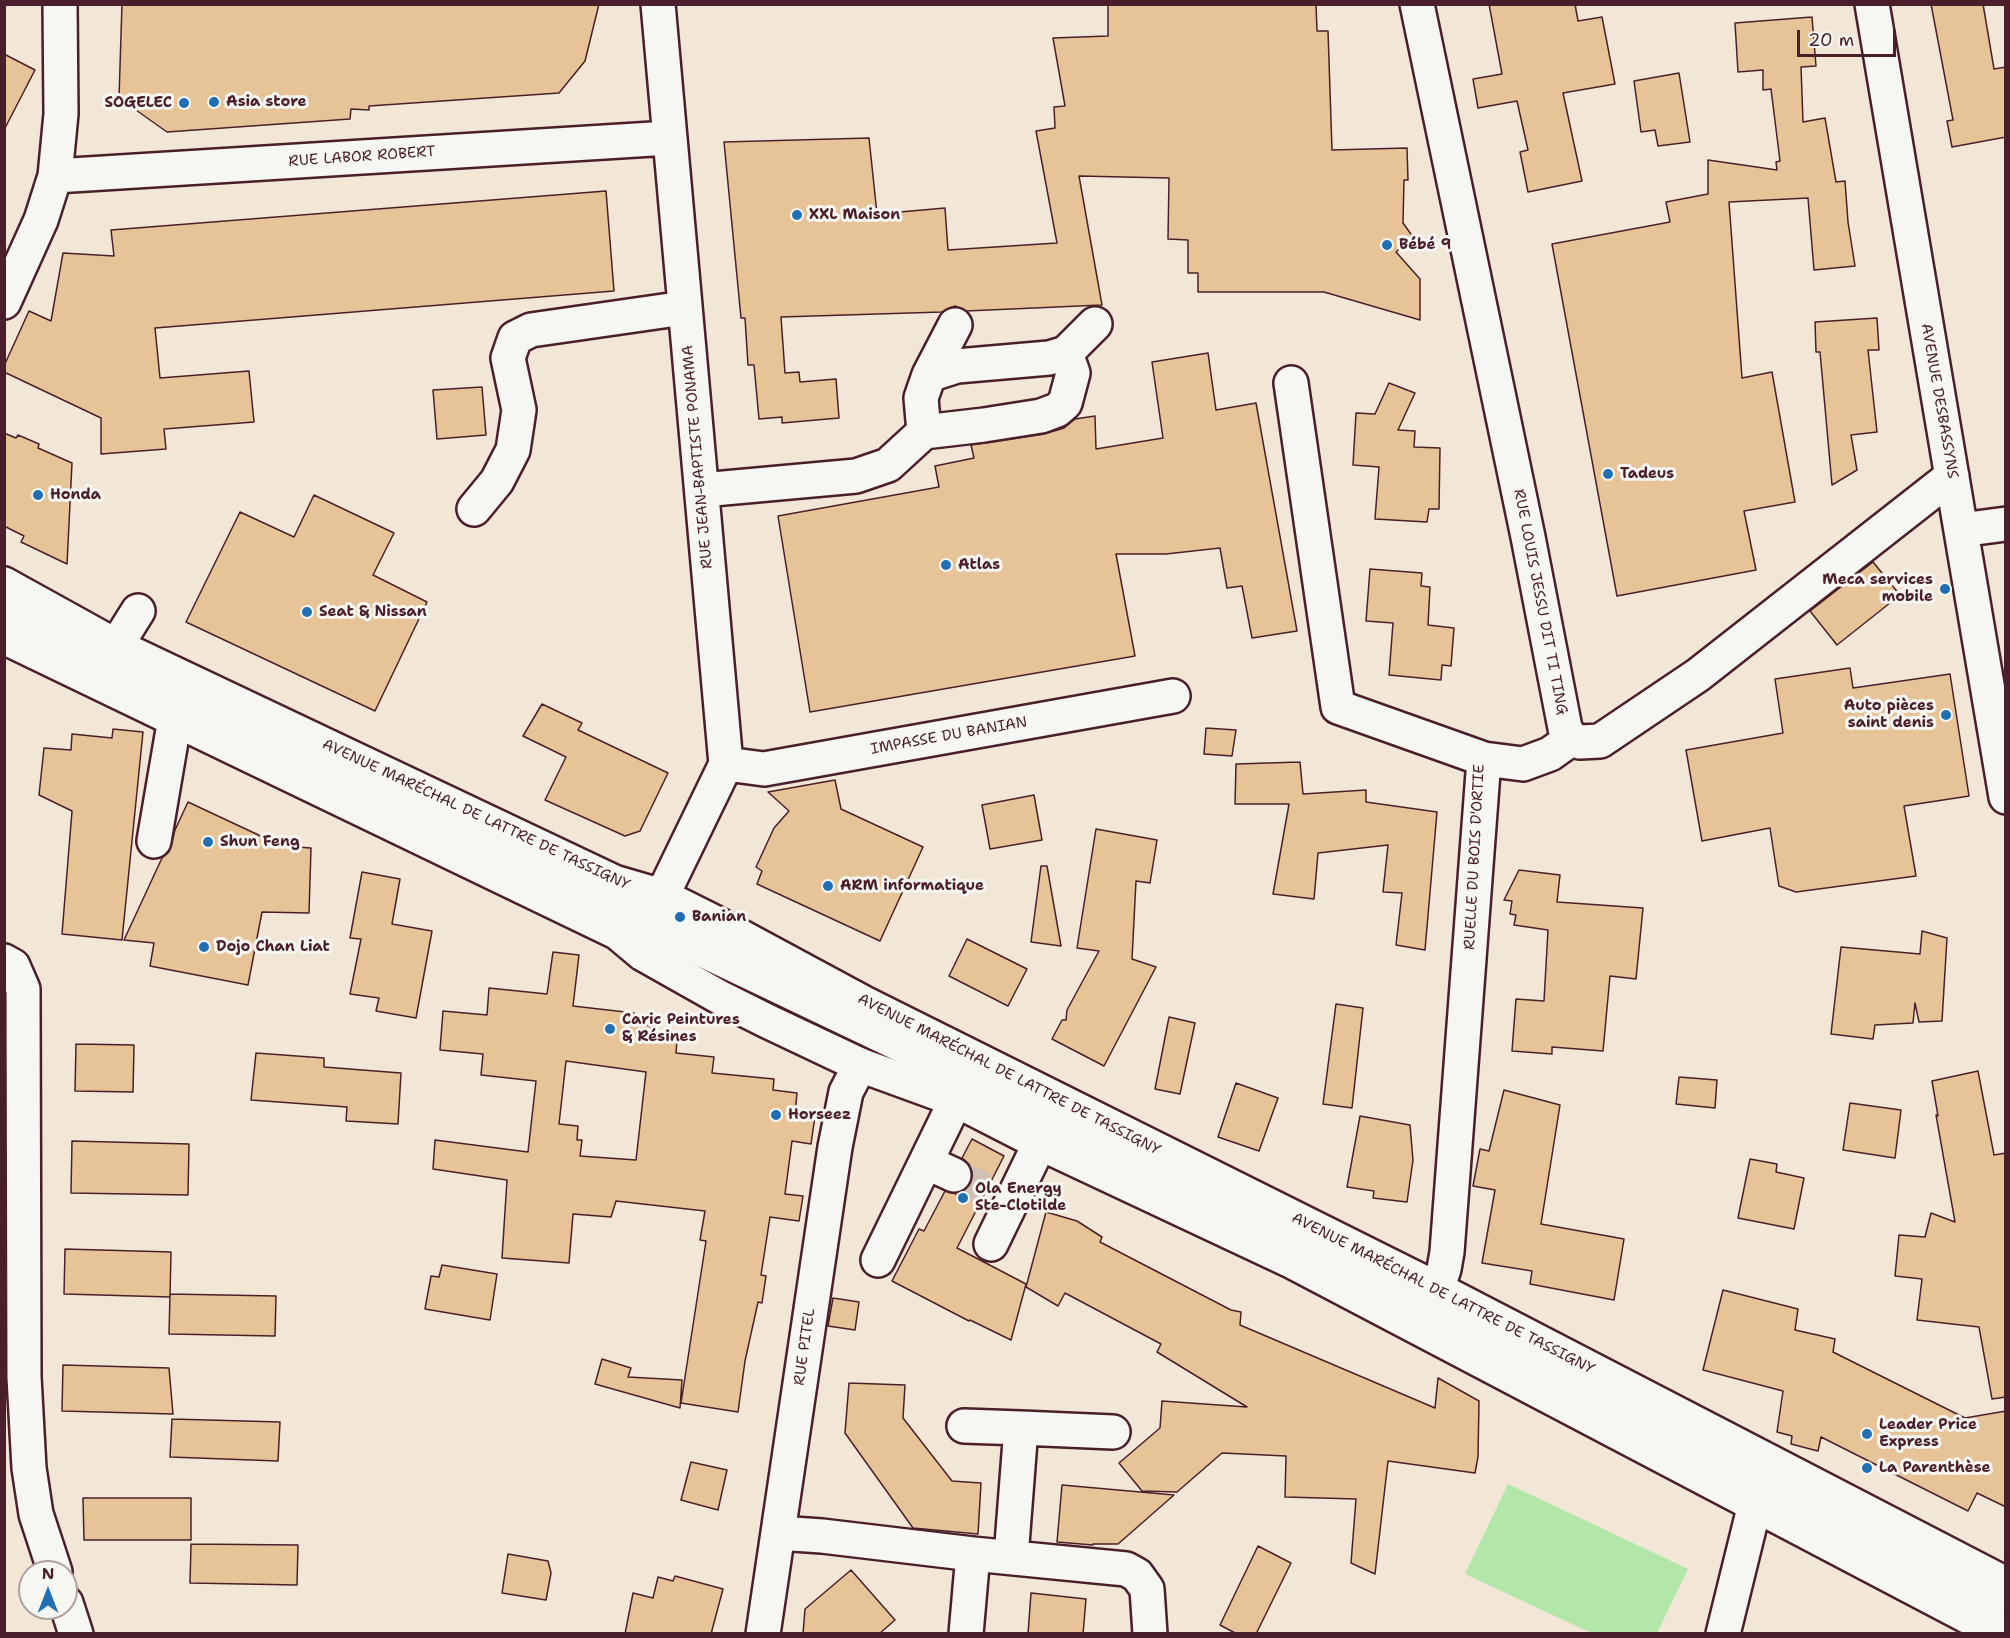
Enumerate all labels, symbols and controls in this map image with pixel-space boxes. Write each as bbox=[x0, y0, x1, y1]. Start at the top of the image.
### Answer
scale bar bbox=[1800, 18, 1899, 56]
text: 20 m bbox=[1808, 28, 1854, 52]
place label: Asia store bbox=[226, 93, 307, 111]
place label: SOGELEC bbox=[104, 94, 172, 112]
marker: Asia store bbox=[207, 95, 221, 109]
marker: SOGELEC bbox=[177, 96, 191, 110]
street label: RUE LABOR ROBERT bbox=[288, 143, 436, 171]
place label: XXL Maison bbox=[809, 206, 900, 224]
marker: XXL Maison bbox=[790, 208, 804, 222]
place label: Bébé 9 bbox=[1399, 236, 1451, 254]
marker: Bébé 9 bbox=[1380, 238, 1394, 252]
street label: AVENUE DESBASSYNS bbox=[1916, 322, 1962, 480]
street label: RUE JEAN-BAPTISTE PONAMA bbox=[679, 344, 717, 570]
place label: Tadeus bbox=[1620, 465, 1674, 483]
marker: Tadeus bbox=[1601, 467, 1615, 481]
place label: Honda bbox=[50, 486, 101, 504]
street label: RUE LOUIS JESSU DIT TI TING bbox=[1509, 487, 1571, 717]
marker: Honda bbox=[31, 488, 45, 502]
place label: Atlas bbox=[958, 556, 1000, 574]
marker: Atlas bbox=[939, 558, 953, 572]
place label: Meca services mobile bbox=[1822, 571, 1933, 606]
marker: Meca services mobile bbox=[1938, 582, 1952, 596]
place label: Seat & Nissan bbox=[319, 603, 427, 621]
marker: Seat & Nissan bbox=[300, 605, 314, 619]
place label: Auto pièces saint denis bbox=[1844, 697, 1934, 732]
marker: Auto pièces saint denis bbox=[1939, 708, 1953, 722]
street label: IMPASSE DU BANIAN bbox=[869, 713, 1029, 759]
street label: AVENUE MARÉCHAL DE LATTRE DE TASSIGNY bbox=[319, 736, 633, 894]
street label: RUELLE DU BOIS D'ORTIE bbox=[1461, 764, 1489, 950]
place label: Shun Feng bbox=[220, 833, 300, 851]
marker: Shun Feng bbox=[201, 835, 215, 849]
place label: ARM informatique bbox=[840, 877, 984, 895]
marker: ARM informatique bbox=[821, 879, 835, 893]
place label: Banian bbox=[692, 908, 746, 926]
marker: Banian bbox=[673, 910, 687, 924]
place label: Dojo Chan Liat bbox=[216, 938, 330, 956]
marker: Dojo Chan Liat bbox=[197, 940, 211, 954]
street label: AVENUE MARÉCHAL DE LATTRE DE TASSIGNY bbox=[855, 990, 1163, 1160]
place label: Caric Peintures & Résines bbox=[622, 1011, 740, 1046]
marker: Caric Peintures & Résines bbox=[603, 1022, 617, 1036]
place label: Horseez bbox=[788, 1106, 851, 1124]
marker: Horseez bbox=[769, 1108, 783, 1122]
place label: Ola Energy Ste-Clotilde bbox=[975, 1180, 1066, 1215]
marker: Ola Energy Ste-Clotilde bbox=[956, 1191, 970, 1205]
street label: AVENUE MARÉCHAL DE LATTRE DE TASSIGNY bbox=[1289, 1209, 1597, 1379]
street label: RUE PITEL bbox=[791, 1307, 819, 1387]
place label: Leader Price Express bbox=[1879, 1416, 1977, 1451]
marker: Leader Price Express bbox=[1860, 1427, 1874, 1441]
place label: La Parenthèse bbox=[1879, 1459, 1991, 1477]
marker: La Parenthèse bbox=[1860, 1461, 1874, 1475]
north arrow bbox=[18, 1560, 78, 1620]
text: N bbox=[42, 1563, 54, 1584]

